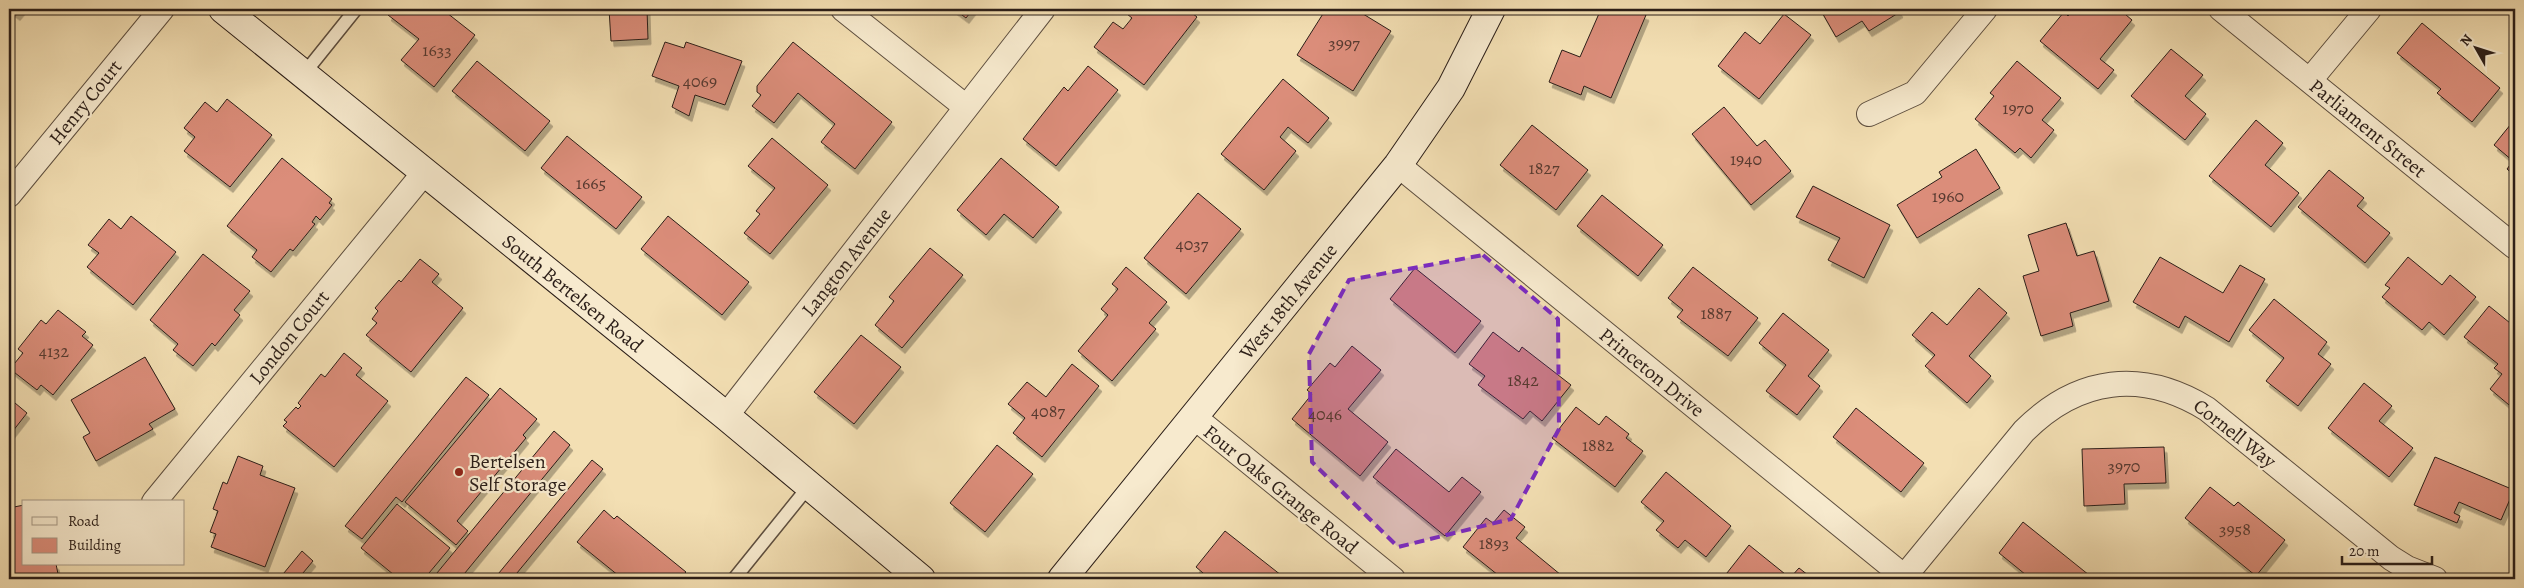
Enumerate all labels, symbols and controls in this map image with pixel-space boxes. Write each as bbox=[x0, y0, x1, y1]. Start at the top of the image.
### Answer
north arrow bbox=[2452, 22, 2502, 72]
text: N bbox=[2456, 30, 2477, 50]
house number: 3997 bbox=[1328, 31, 1360, 55]
house number: 1633 bbox=[422, 38, 452, 62]
street label: Henry Court bbox=[43, 54, 128, 151]
house number: 4069 bbox=[683, 69, 717, 93]
street label: Parliament Street bbox=[2303, 73, 2432, 184]
house number: 1970 bbox=[2002, 96, 2034, 120]
house number: 1940 bbox=[1730, 147, 1762, 171]
house number: 1827 bbox=[1529, 156, 1560, 180]
house number: 1665 bbox=[576, 171, 606, 195]
house number: 1960 bbox=[1932, 184, 1964, 208]
street label: Langton Avenue bbox=[795, 202, 898, 322]
street label: South Bertelsen Road bbox=[496, 228, 649, 359]
house number: 4037 bbox=[1176, 232, 1209, 256]
street label: West 18th Avenue bbox=[1233, 238, 1344, 366]
street label: London Court bbox=[243, 284, 336, 390]
house number: 1887 bbox=[1700, 301, 1732, 325]
street label: Princeton Drive bbox=[1593, 321, 1710, 423]
house number: 4132 bbox=[39, 339, 70, 363]
house number: 1842 bbox=[1507, 368, 1539, 392]
street label: Cornell Way bbox=[2188, 393, 2283, 475]
house number: 4087 bbox=[1031, 399, 1065, 423]
house number: 4046 bbox=[1308, 402, 1342, 426]
street label: Four Oaks Grange Road bbox=[1198, 418, 1364, 560]
house number: 1882 bbox=[1582, 433, 1615, 457]
place label: Bertelsen Self Storage bbox=[469, 448, 567, 498]
house number: 3970 bbox=[2108, 454, 2140, 478]
marker: Bertelsen Self Storage bbox=[453, 466, 465, 478]
legend bbox=[22, 500, 185, 566]
text: Road bbox=[68, 511, 100, 531]
house number: 3958 bbox=[2219, 517, 2251, 541]
house number: 1893 bbox=[1479, 531, 1509, 555]
scale bar bbox=[2342, 533, 2432, 565]
text: Building bbox=[68, 535, 121, 555]
text: 20 m bbox=[2349, 541, 2380, 561]

